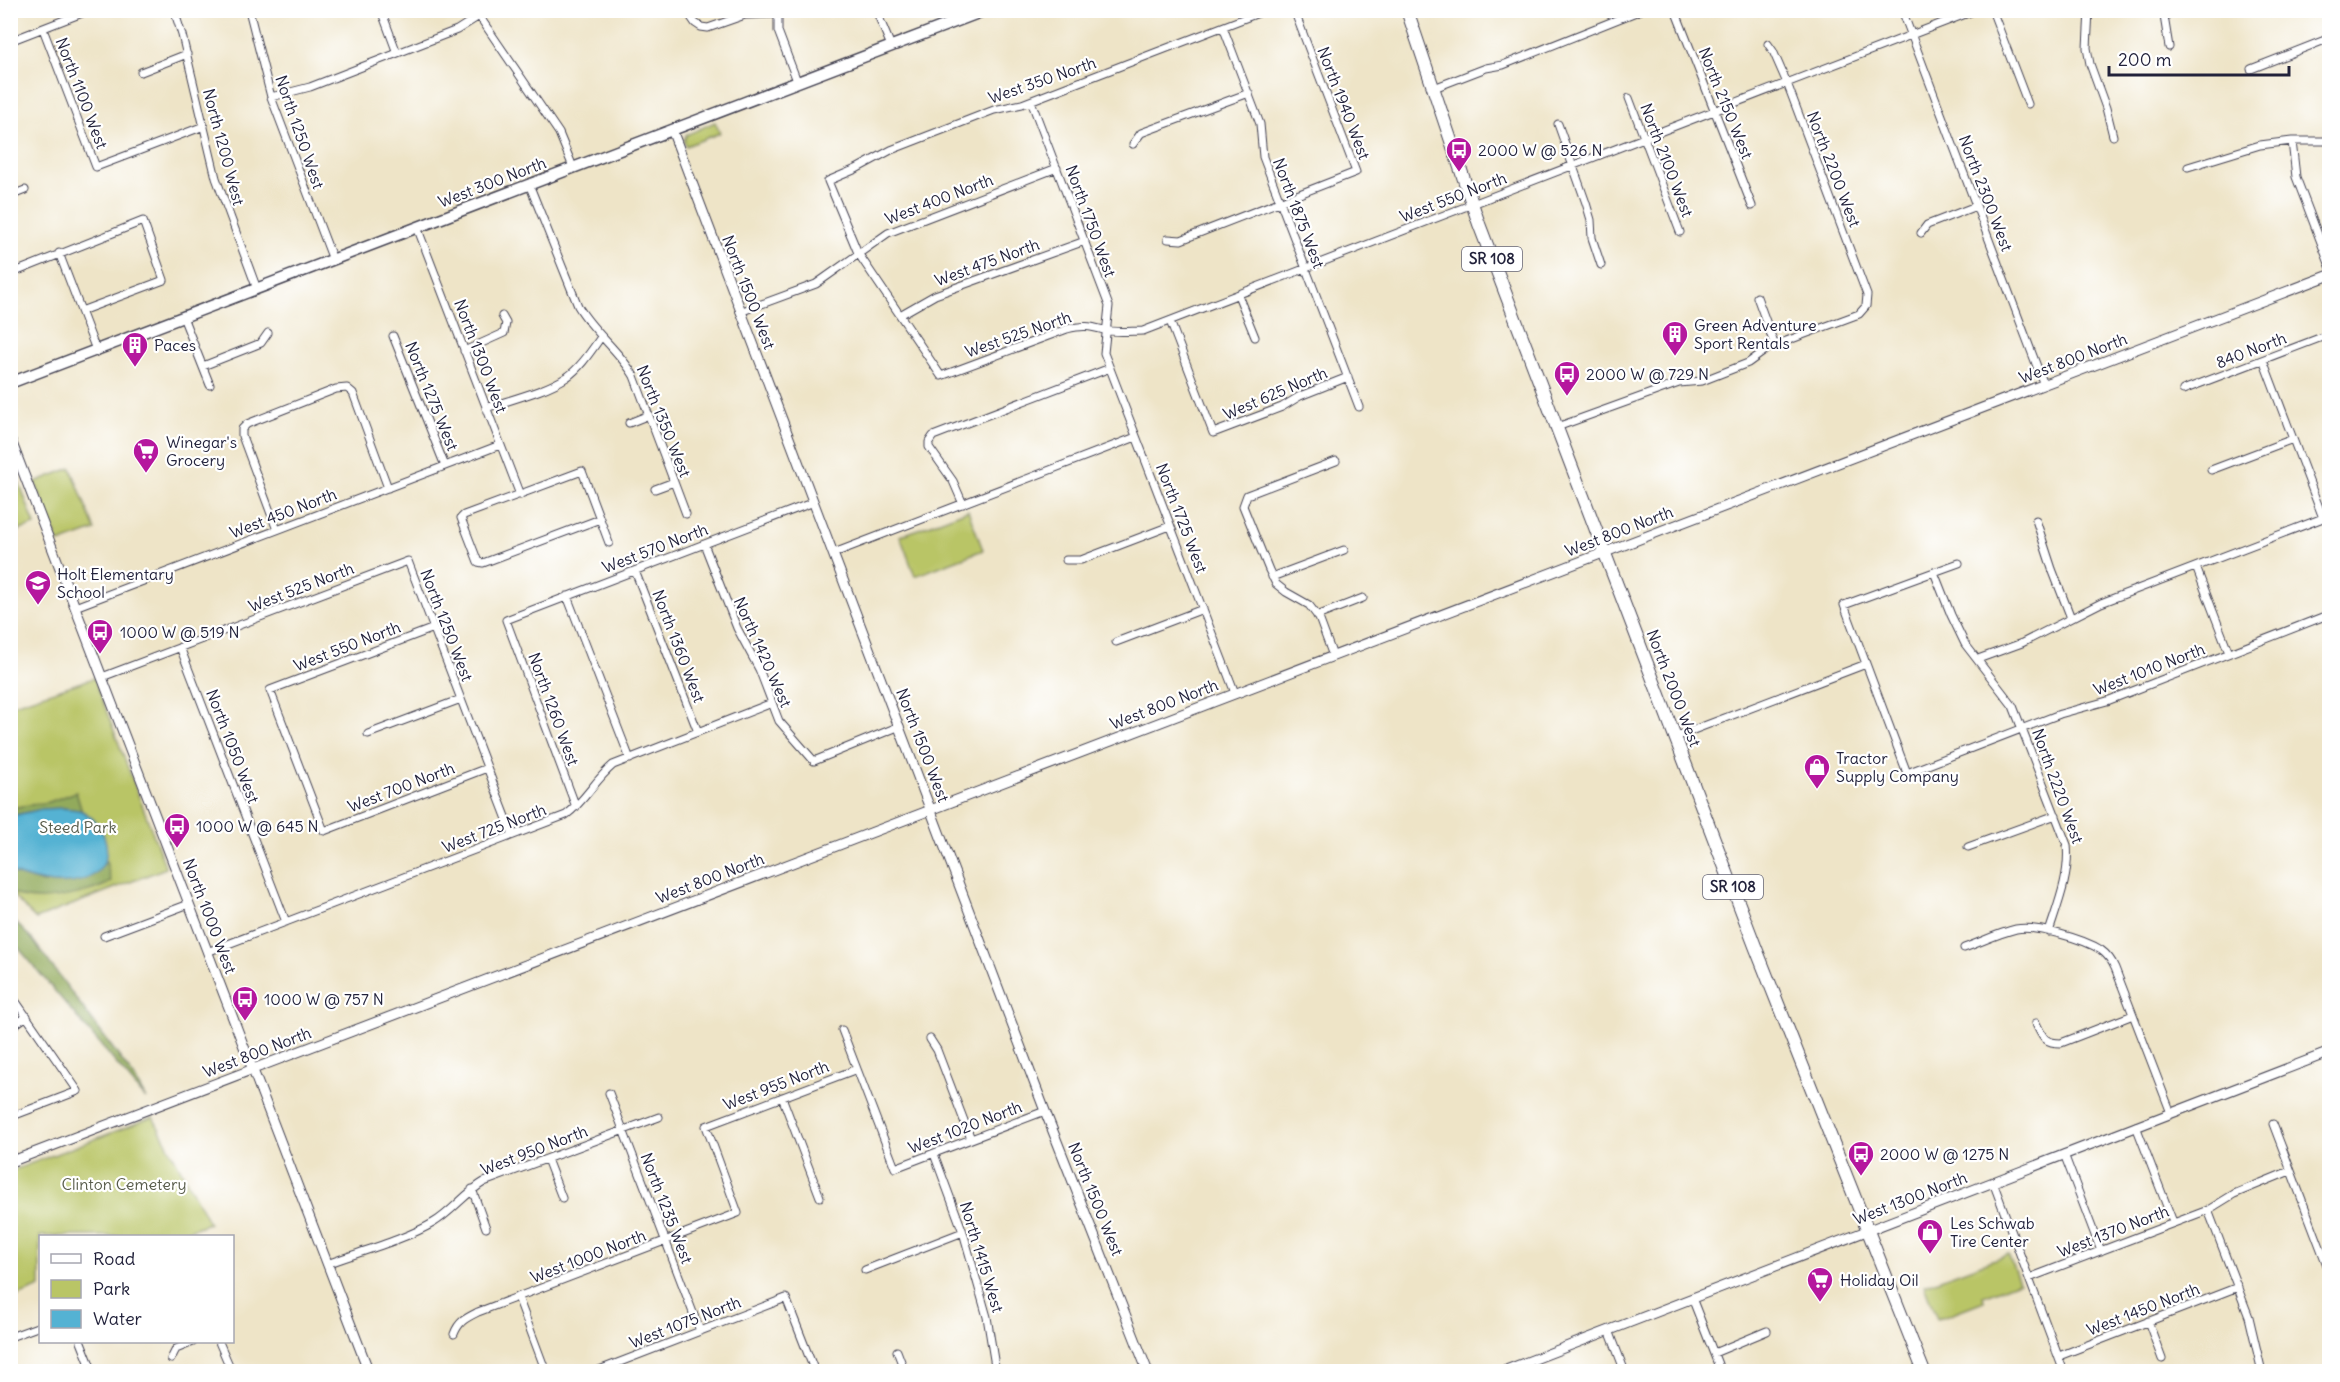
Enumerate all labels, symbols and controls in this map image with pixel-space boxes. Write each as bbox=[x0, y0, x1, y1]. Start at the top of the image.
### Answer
street label: North 1100 West bbox=[52, 34, 113, 152]
scale bar bbox=[2109, 39, 2289, 77]
street label: North 1940 West bbox=[1313, 44, 1375, 163]
street label: North 2150 West bbox=[1694, 44, 1758, 162]
text: 200 m bbox=[2118, 48, 2172, 71]
street label: West 350 North bbox=[985, 52, 1099, 108]
street label: North 1250 West bbox=[271, 73, 329, 192]
street label: North 1200 West bbox=[199, 86, 249, 208]
street label: North 2100 West bbox=[1636, 100, 1698, 220]
street label: North 2200 West bbox=[1803, 108, 1866, 230]
street label: North 2300 West bbox=[1955, 132, 2018, 254]
bus stop icon: 2000 W @ 526 N bbox=[1444, 135, 1474, 173]
place label: 2000 W @ 526 N bbox=[1478, 140, 1602, 160]
street label: West 300 North bbox=[435, 152, 549, 212]
street label: North 1875 West bbox=[1269, 155, 1329, 272]
street label: North 1750 West bbox=[1061, 162, 1121, 280]
street label: West 550 North bbox=[1397, 167, 1509, 227]
street label: West 400 North bbox=[882, 169, 996, 229]
street label: North 1500 West bbox=[718, 232, 780, 352]
street label: West 475 North bbox=[932, 234, 1042, 290]
road number: SR 108 bbox=[1462, 247, 1522, 271]
street label: North 1300 West bbox=[450, 296, 512, 416]
street label: West 525 North bbox=[962, 306, 1074, 362]
place label: Green Adventure Sport Rentals bbox=[1694, 315, 1817, 353]
building icon: Green Adventure Sport Rentals bbox=[1660, 319, 1690, 357]
street label: 840 North bbox=[2213, 327, 2289, 373]
street label: West 800 North bbox=[2016, 328, 2130, 388]
building icon: Paces bbox=[120, 330, 150, 368]
place label: Paces bbox=[154, 335, 196, 355]
street label: North 1275 West bbox=[401, 338, 463, 454]
bus stop icon: 2000 W @ 729 N bbox=[1552, 359, 1582, 397]
street label: North 1350 West bbox=[632, 362, 696, 481]
street label: West 625 North bbox=[1220, 362, 1330, 424]
place label: 2000 W @ 729 N bbox=[1586, 364, 1709, 384]
place label: Winegar's Grocery bbox=[166, 432, 237, 470]
supermarket icon: Winegar's Grocery bbox=[131, 436, 161, 474]
street label: North 1725 West bbox=[1152, 460, 1212, 576]
street label: West 450 North bbox=[227, 483, 339, 543]
street label: West 800 North bbox=[1562, 501, 1676, 561]
street label: West 570 North bbox=[599, 519, 711, 577]
street label: West 525 North bbox=[246, 558, 356, 616]
place label: Holt Elementary School bbox=[57, 564, 174, 602]
street label: North 1250 West bbox=[416, 566, 478, 685]
school or university icon: Holt Elementary School bbox=[23, 568, 53, 606]
street label: North 1360 West bbox=[648, 587, 710, 706]
street label: North 1420 West bbox=[730, 594, 797, 711]
street label: West 550 North bbox=[291, 616, 403, 676]
bus stop icon: 1000 W @ 519 N bbox=[85, 617, 115, 655]
place label: 1000 W @ 519 N bbox=[120, 622, 240, 642]
street label: North 2000 West bbox=[1642, 626, 1706, 750]
street label: West 1010 North bbox=[2090, 639, 2208, 699]
street label: North 1260 West bbox=[524, 650, 584, 769]
street label: West 800 North bbox=[1107, 674, 1221, 734]
street label: North 1500 West bbox=[892, 685, 954, 805]
street label: North 1050 West bbox=[202, 686, 264, 806]
street label: North 2220 West bbox=[2028, 726, 2088, 847]
place label: Tractor Supply Company bbox=[1836, 748, 1959, 786]
shop icon: Tractor Supply Company bbox=[1802, 752, 1832, 790]
street label: West 700 North bbox=[345, 757, 457, 817]
street label: West 725 North bbox=[439, 799, 549, 857]
bus stop icon: 1000 W @ 645 N bbox=[162, 811, 192, 849]
place label: 1000 W @ 645 N bbox=[196, 816, 319, 836]
park label: Steed Park bbox=[39, 817, 117, 837]
street label: West 800 North bbox=[653, 848, 767, 908]
street label: North 1000 West bbox=[179, 856, 241, 977]
road number: SR 108 bbox=[1703, 875, 1763, 899]
bus stop icon: 1000 W @ 757 N bbox=[230, 984, 260, 1022]
place label: 1000 W @ 757 N bbox=[264, 989, 384, 1009]
street label: West 800 North bbox=[200, 1022, 314, 1082]
street label: West 955 North bbox=[720, 1056, 832, 1114]
street label: West 1020 North bbox=[905, 1096, 1025, 1158]
street label: West 950 North bbox=[478, 1120, 590, 1180]
street label: North 1500 West bbox=[1064, 1139, 1128, 1259]
bus stop icon: 2000 W @ 1275 N bbox=[1846, 1139, 1876, 1177]
place label: 2000 W @ 1275 N bbox=[1880, 1144, 2009, 1164]
street label: North 1235 West bbox=[637, 1150, 698, 1267]
street label: West 1300 North bbox=[1850, 1167, 1970, 1229]
park label: Clinton Cemetery bbox=[61, 1174, 187, 1194]
street label: North 1415 West bbox=[956, 1199, 1009, 1315]
street label: West 1370 North bbox=[2054, 1201, 2172, 1261]
place label: Les Schwab Tire Center bbox=[1950, 1213, 2035, 1251]
shop icon: Les Schwab Tire Center bbox=[1915, 1217, 1945, 1255]
street label: West 1000 North bbox=[528, 1225, 648, 1287]
legend bbox=[39, 1235, 234, 1343]
text: Road bbox=[93, 1247, 136, 1270]
supermarket icon: Holiday Oil bbox=[1805, 1265, 1835, 1303]
place label: Holiday Oil bbox=[1840, 1270, 1919, 1290]
text: Park bbox=[93, 1277, 130, 1300]
street label: West 1450 North bbox=[2084, 1278, 2202, 1340]
street label: West 1075 North bbox=[627, 1292, 743, 1352]
text: Water bbox=[93, 1307, 143, 1330]

